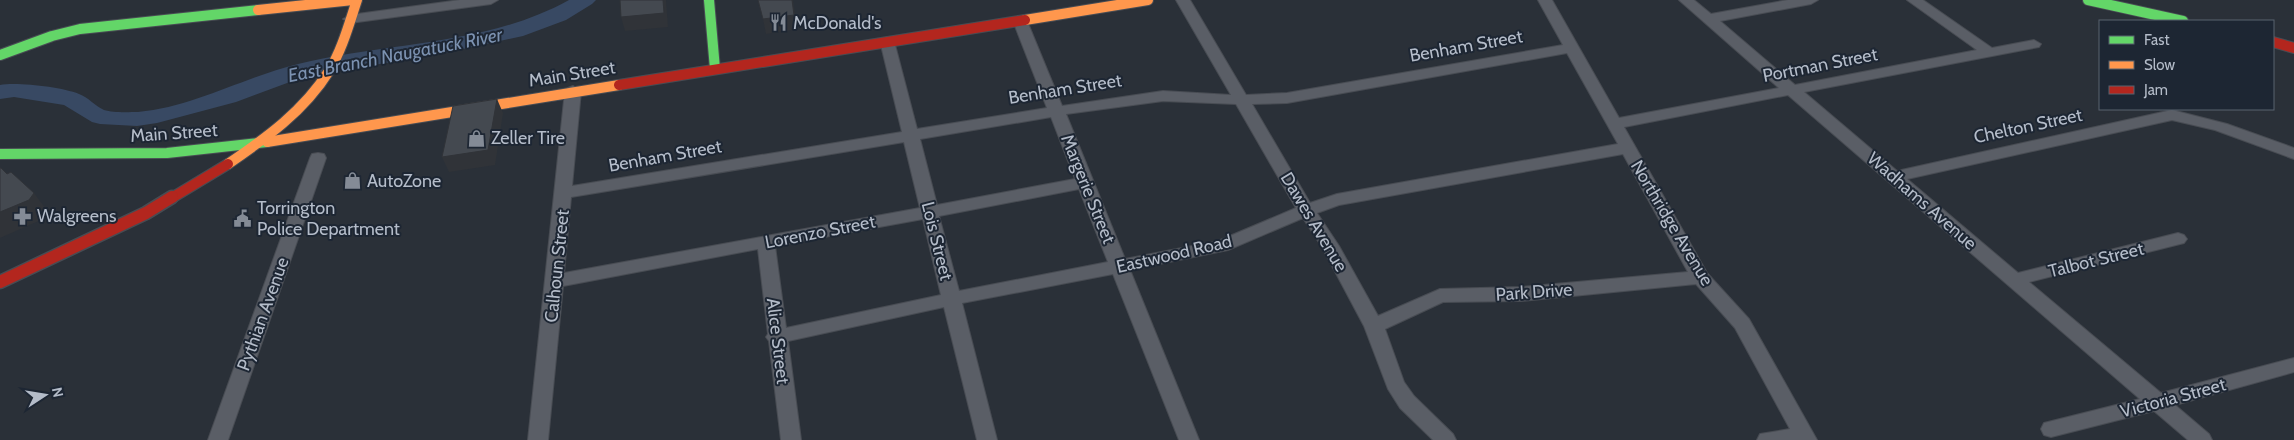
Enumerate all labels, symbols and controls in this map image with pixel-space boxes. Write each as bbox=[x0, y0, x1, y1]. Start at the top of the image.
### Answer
place label: McDonald's bbox=[793, 12, 881, 34]
restaurant icon: McDonald's bbox=[769, 13, 789, 33]
legend bbox=[2099, 20, 2274, 110]
water label: East Branch Naugatuck River bbox=[286, 23, 505, 87]
street label: Benham Street bbox=[1408, 25, 1524, 67]
text: Fast bbox=[2144, 31, 2169, 49]
street label: Portman Street bbox=[1761, 43, 1879, 87]
street label: Main Street bbox=[527, 56, 617, 92]
text: Slow bbox=[2144, 56, 2175, 74]
street label: Benham Street bbox=[1007, 69, 1123, 109]
text: Jam bbox=[2143, 81, 2168, 99]
street label: Chelton Street bbox=[1972, 104, 2084, 148]
street label: Main Street bbox=[130, 119, 218, 147]
place label: Zeller Tire bbox=[491, 127, 565, 149]
shop icon: Zeller Tire bbox=[467, 128, 487, 148]
street label: Margerie Street bbox=[1056, 131, 1120, 247]
street label: Benham Street bbox=[607, 135, 723, 177]
street label: Wadhams Avenue bbox=[1863, 148, 1981, 254]
street label: Northridge Avenue bbox=[1626, 156, 1718, 290]
street label: Dawes Avenue bbox=[1276, 168, 1352, 276]
place label: AutoZone bbox=[367, 170, 441, 192]
shop icon: AutoZone bbox=[343, 171, 363, 191]
place label: Torrington Police Department bbox=[257, 197, 400, 240]
street label: Lois Street bbox=[917, 199, 957, 283]
place label: Walgreens bbox=[37, 205, 117, 227]
pharmacy icon: Walgreens bbox=[13, 206, 33, 226]
public building icon: Torrington Police Department bbox=[233, 208, 253, 228]
street label: Calhoun Street bbox=[540, 208, 574, 324]
street label: Lorenzo Street bbox=[763, 211, 877, 253]
street label: Eastwood Road bbox=[1114, 230, 1234, 278]
street label: Talbot Street bbox=[2046, 238, 2146, 282]
street label: Pythian Avenue bbox=[232, 254, 294, 374]
street label: Park Drive bbox=[1495, 278, 1573, 306]
street label: Alice Street bbox=[762, 297, 794, 385]
north arrow bbox=[20, 370, 70, 420]
street label: Victoria Street bbox=[2118, 373, 2228, 423]
text: N bbox=[48, 386, 68, 399]

